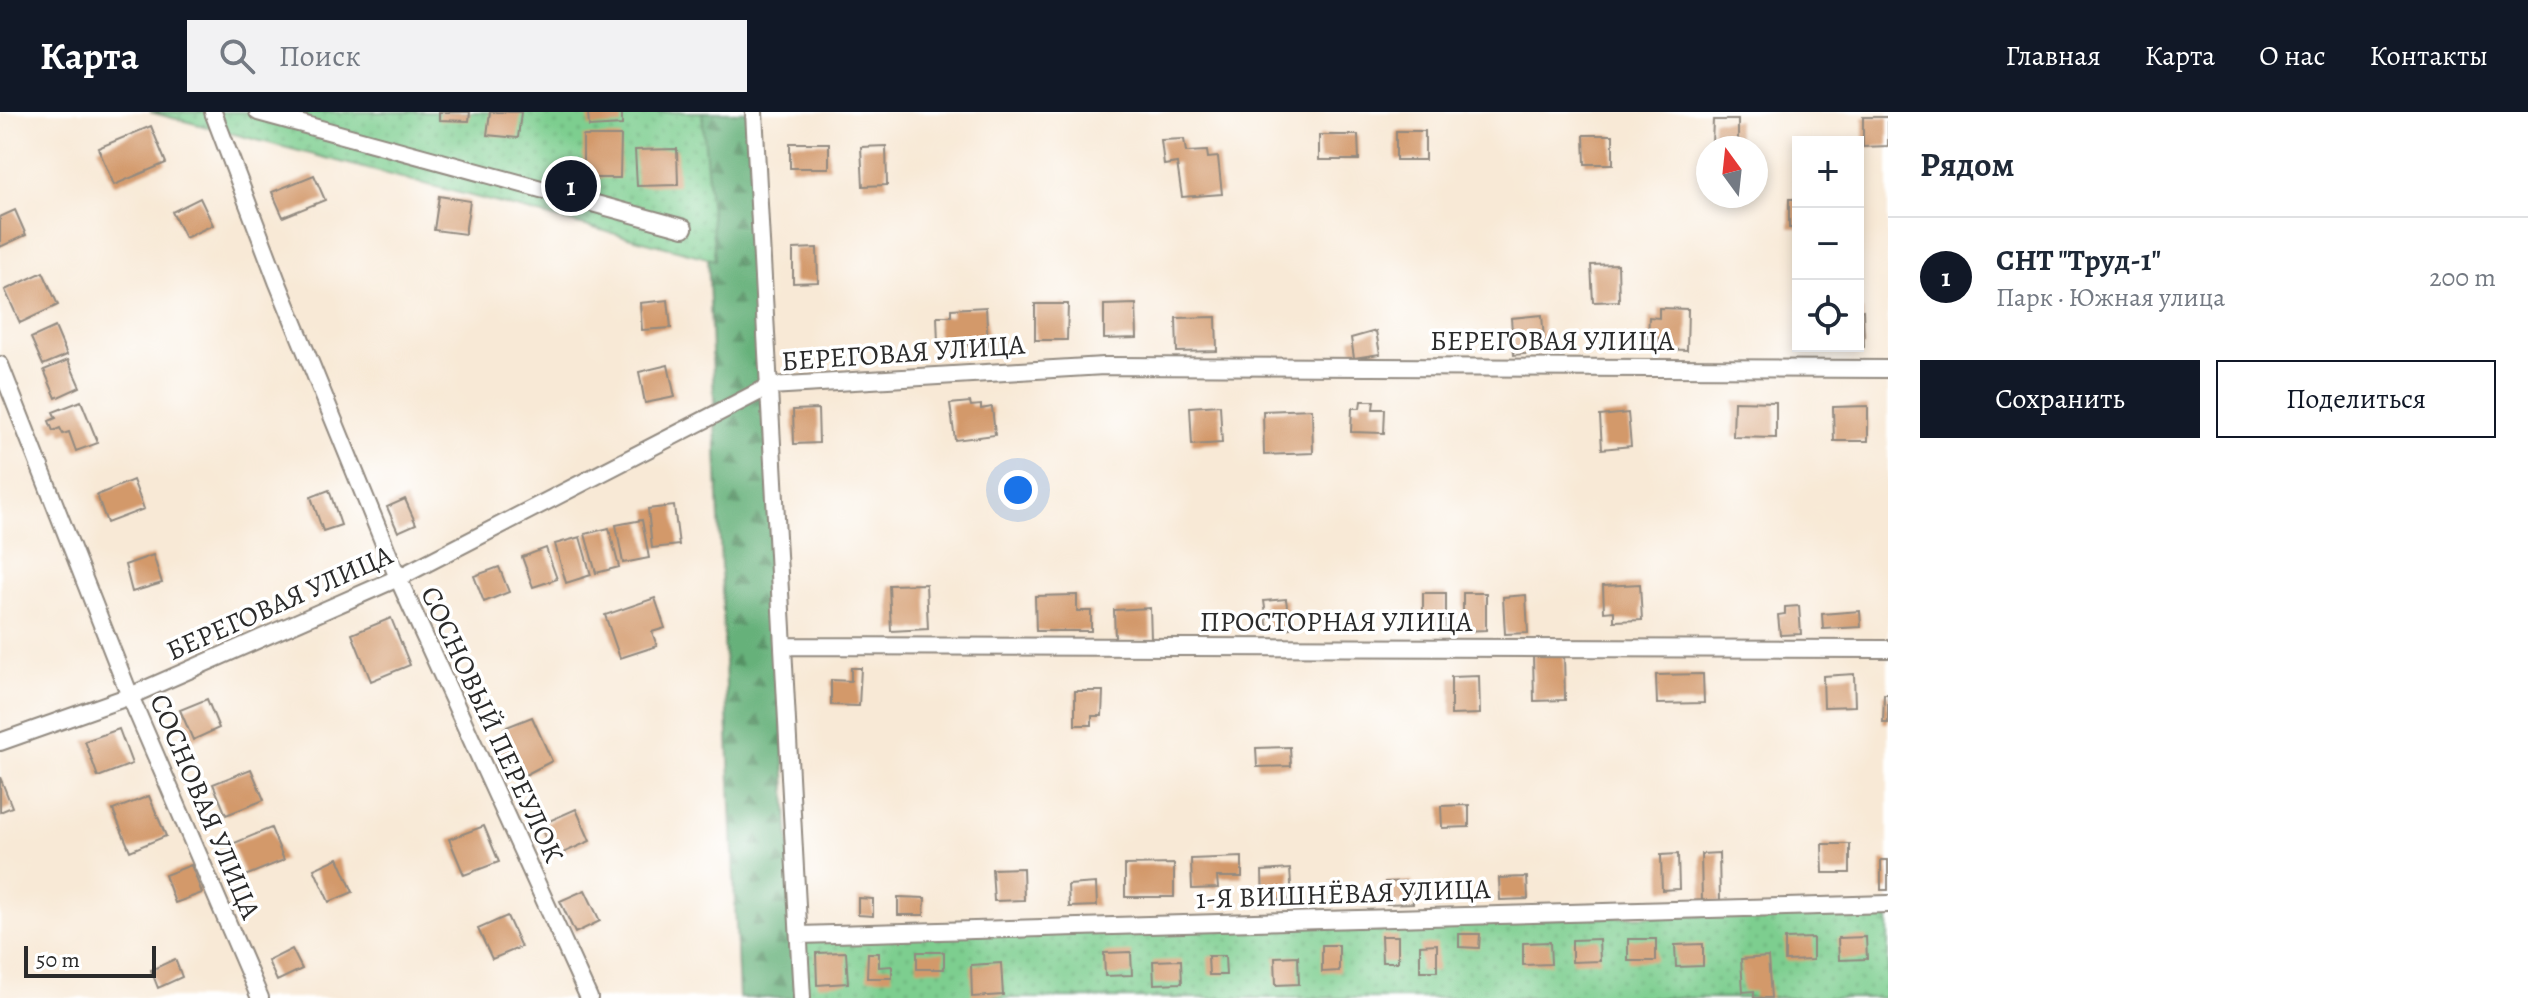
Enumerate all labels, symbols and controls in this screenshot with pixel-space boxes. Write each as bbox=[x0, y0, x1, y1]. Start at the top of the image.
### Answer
search box bbox=[187, 20, 747, 92]
text: Карта bbox=[40, 30, 139, 82]
icon: search bbox=[215, 34, 259, 78]
text: Поиск bbox=[279, 36, 361, 76]
text: Главная bbox=[2005, 37, 2101, 75]
text: Карта bbox=[2145, 37, 2215, 75]
text: О нас bbox=[2259, 37, 2326, 75]
text: Контакты bbox=[2370, 37, 2488, 75]
north arrow bbox=[1696, 136, 1768, 208]
map controls bbox=[1792, 136, 1864, 352]
button: + bbox=[1792, 136, 1864, 208]
text: Рядом bbox=[1920, 141, 2014, 188]
pin: 1 bbox=[545, 156, 597, 216]
button: − bbox=[1792, 208, 1864, 280]
text: СНТ "Труд-1" bbox=[1996, 240, 2161, 280]
text: 1 bbox=[1941, 260, 1951, 295]
text: 200 m bbox=[2429, 260, 2496, 295]
button: locate bbox=[1792, 280, 1864, 352]
text: Парк · Южная улица bbox=[1996, 280, 2225, 315]
street label: БЕРЕГОВАЯ УЛИЦА bbox=[1430, 322, 1675, 360]
street label: БЕРЕГОВАЯ УЛИЦА bbox=[780, 325, 1027, 380]
button: Сохранить bbox=[1920, 360, 2200, 438]
button: Поделиться bbox=[2216, 360, 2496, 438]
your location bbox=[998, 470, 1038, 510]
street label: БЕРЕГОВАЯ УЛИЦА bbox=[160, 536, 399, 670]
street label: СОСНОВЫЙ ПЕРЕУЛОК bbox=[411, 580, 573, 869]
street label: ПРОСТОРНАЯ УЛИЦА bbox=[1200, 603, 1473, 641]
street label: СОСНОВАЯ УЛИЦА bbox=[141, 688, 270, 925]
street label: 1-Я ВИШНЁВАЯ УЛИЦА bbox=[1195, 870, 1492, 918]
scale bar bbox=[24, 942, 156, 978]
text: 50 m bbox=[36, 945, 80, 975]

